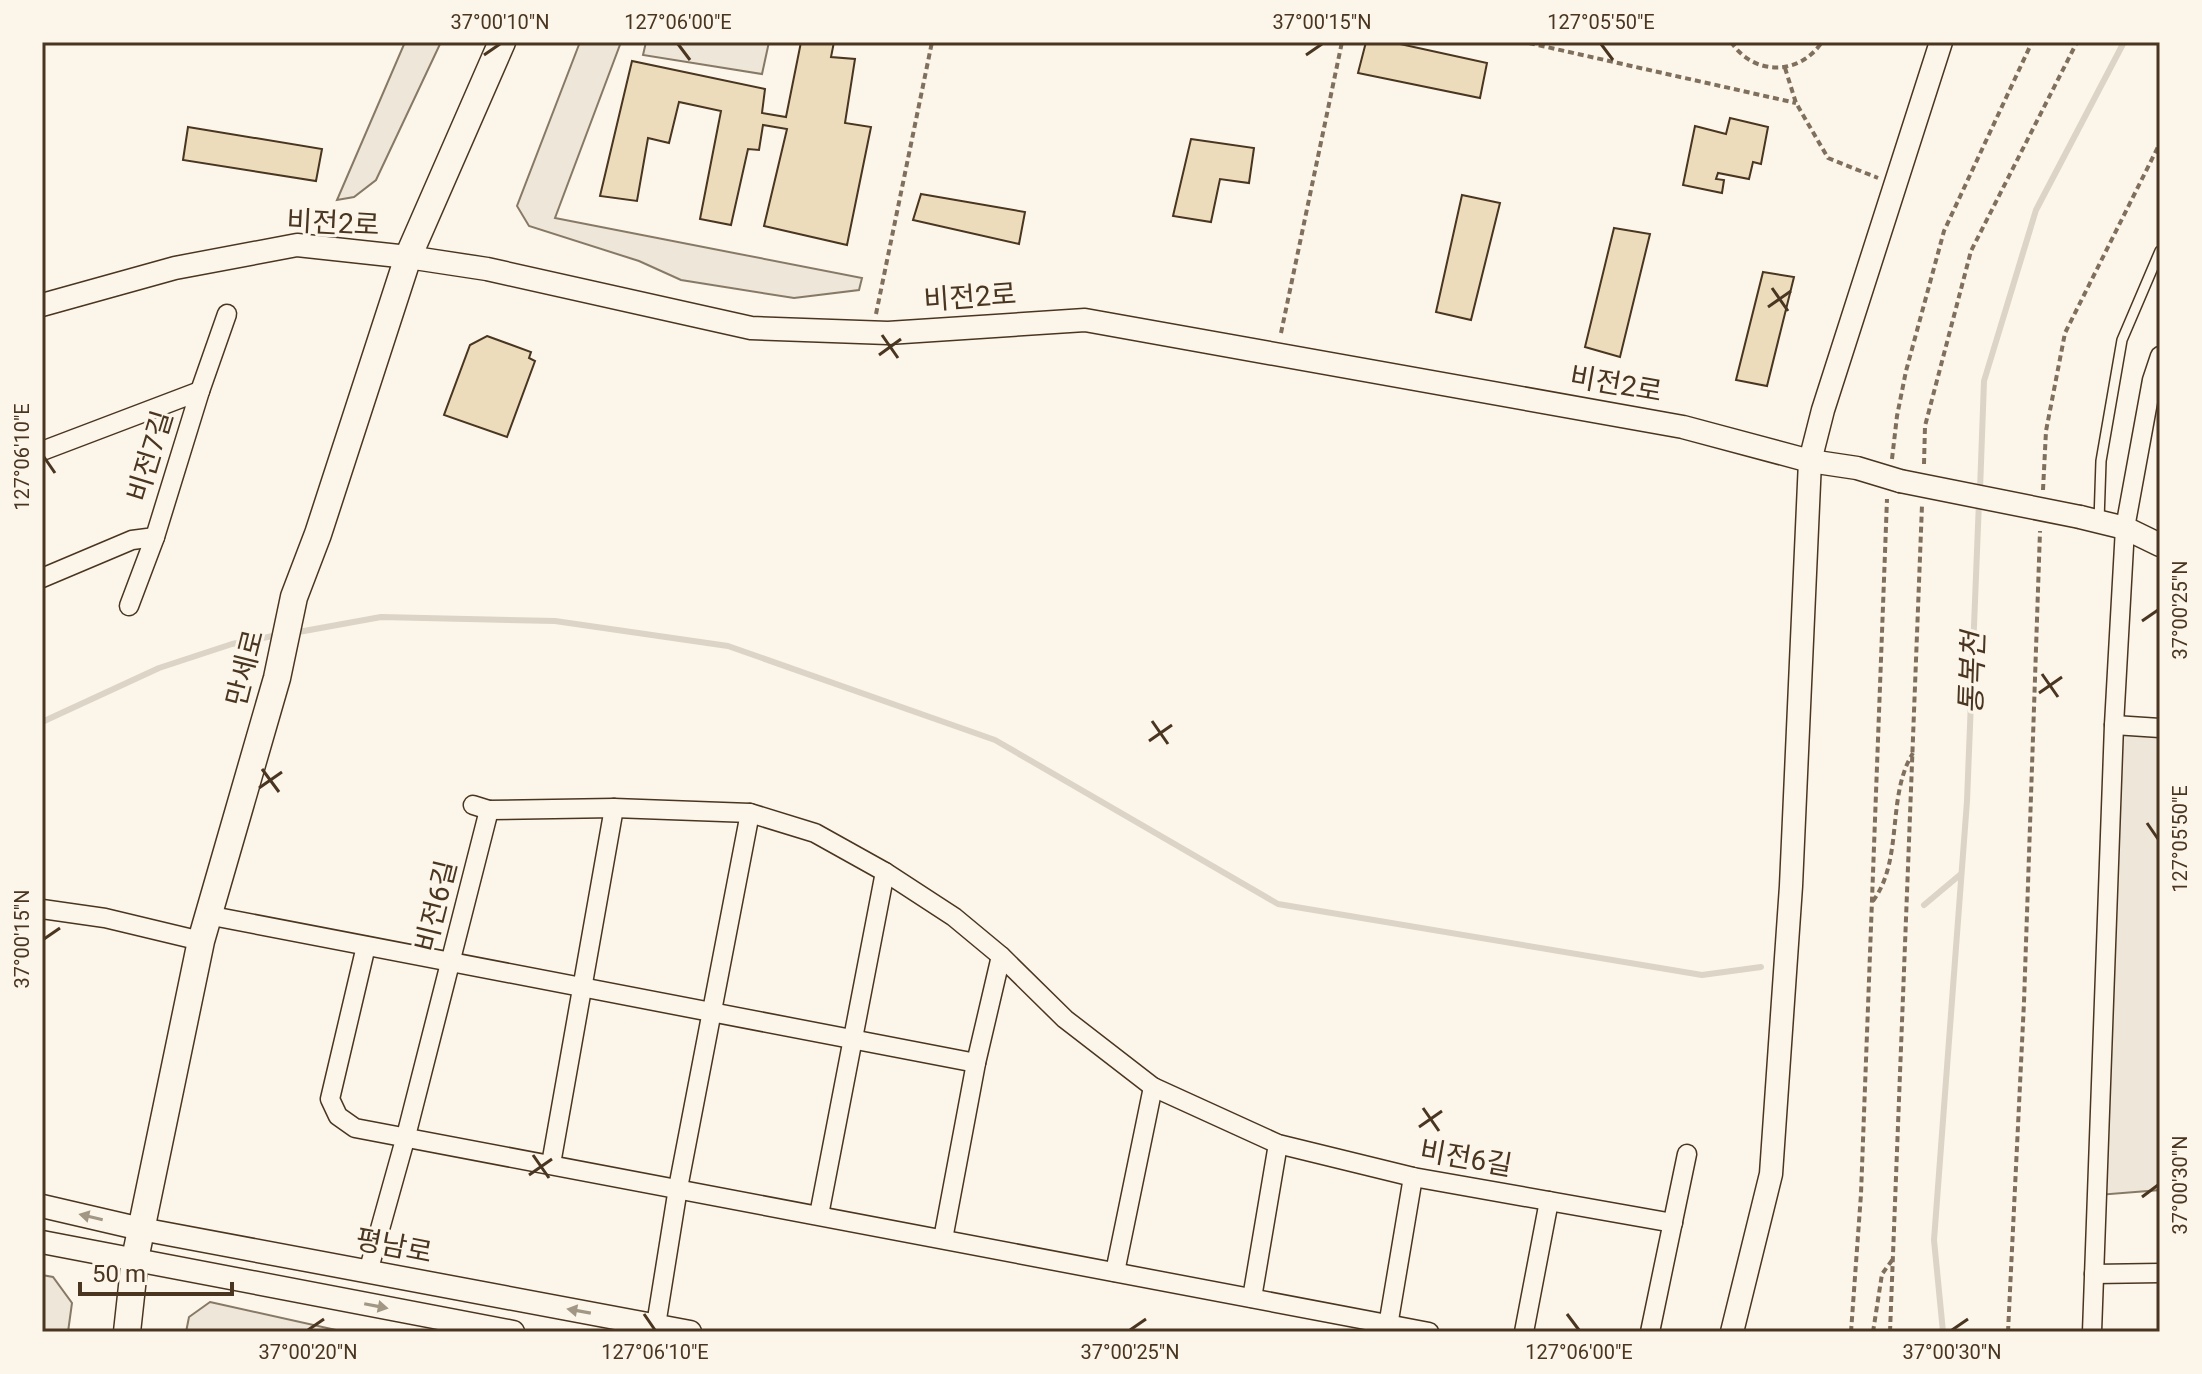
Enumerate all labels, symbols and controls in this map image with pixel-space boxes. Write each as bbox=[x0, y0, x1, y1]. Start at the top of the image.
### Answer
text: 37°00'10"N bbox=[450, 10, 550, 34]
text: 127°06'00"E bbox=[624, 10, 732, 34]
text: 37°00'15"N bbox=[1272, 10, 1372, 34]
text: 127°05'50"E bbox=[1547, 10, 1655, 34]
street label: 비전2로 bbox=[286, 204, 380, 242]
street label: 비전2로 bbox=[922, 277, 1018, 317]
street label: 비전2로 bbox=[1567, 360, 1665, 408]
text: 127°06'10"E bbox=[10, 403, 34, 511]
street label: 비전7길 bbox=[121, 407, 179, 505]
text: 37°00'25"N bbox=[2168, 560, 2192, 660]
street label: 만세로 bbox=[220, 627, 270, 709]
water label: 통복천 bbox=[1953, 628, 1991, 715]
text: 127°05'50"E bbox=[2168, 785, 2192, 893]
street label: 비전6길 bbox=[409, 857, 463, 955]
text: 37°00'15"N bbox=[10, 889, 34, 989]
street label: 비전6길 bbox=[1417, 1134, 1515, 1182]
text: 37°00'30"N bbox=[2168, 1135, 2192, 1235]
one-way arrow bbox=[79, 1210, 104, 1223]
street label: 평남로 bbox=[353, 1222, 435, 1270]
scale bar bbox=[80, 1246, 232, 1296]
text: 50 m bbox=[92, 1260, 146, 1288]
one-way arrow bbox=[364, 1300, 389, 1312]
one-way arrow bbox=[567, 1305, 592, 1317]
text: 37°00'20"N bbox=[258, 1340, 358, 1364]
text: 127°06'10"E bbox=[601, 1340, 709, 1364]
text: 37°00'25"N bbox=[1080, 1340, 1180, 1364]
text: 127°06'00"E bbox=[1525, 1340, 1633, 1364]
text: 37°00'30"N bbox=[1902, 1340, 2002, 1364]

